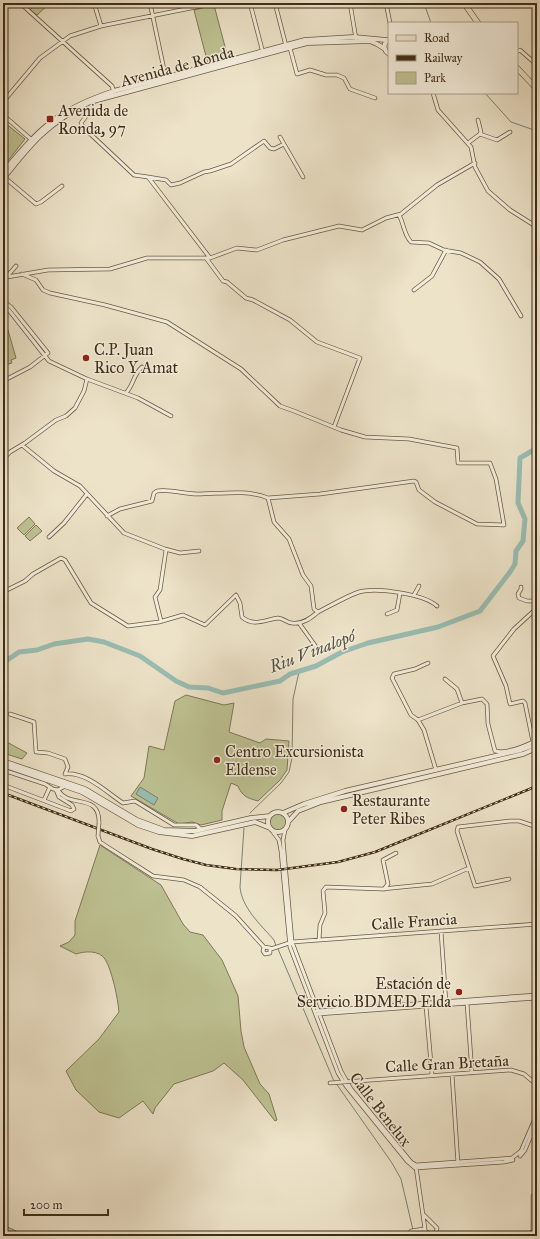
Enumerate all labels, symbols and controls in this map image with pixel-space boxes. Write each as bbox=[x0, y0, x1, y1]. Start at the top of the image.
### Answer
legend bbox=[388, 22, 518, 94]
text: Road bbox=[424, 31, 450, 45]
street label: Avenida de Ronda bbox=[117, 42, 236, 91]
text: Railway bbox=[424, 51, 463, 65]
text: Park bbox=[424, 71, 446, 85]
place label: Avenida de Ronda, 97 bbox=[57, 101, 129, 138]
marker: Avenida de Ronda, 97 bbox=[45, 114, 55, 124]
place label: C.P. Juan Rico Y Amat bbox=[94, 340, 179, 377]
marker: C.P. Juan Rico Y Amat bbox=[81, 353, 91, 363]
water label: Riu Vinalopó bbox=[265, 625, 360, 678]
place label: Centro Excursionista Eldense bbox=[225, 742, 364, 779]
marker: Centro Excursionista Eldense bbox=[212, 755, 222, 765]
place label: Restaurante Peter Ribes bbox=[352, 791, 431, 828]
marker: Restaurante Peter Ribes bbox=[339, 804, 349, 814]
street label: Calle Francia bbox=[371, 909, 458, 934]
place label: Estación de Servicio BDMED Elda bbox=[297, 974, 451, 1011]
marker: Estación de Servicio BDMED Elda bbox=[454, 987, 464, 997]
street label: Calle Gran Bretaña bbox=[385, 1051, 510, 1076]
street label: Calle Benelux bbox=[346, 1068, 415, 1150]
scale bar bbox=[24, 1191, 108, 1217]
text: 200 m bbox=[30, 1198, 63, 1212]

